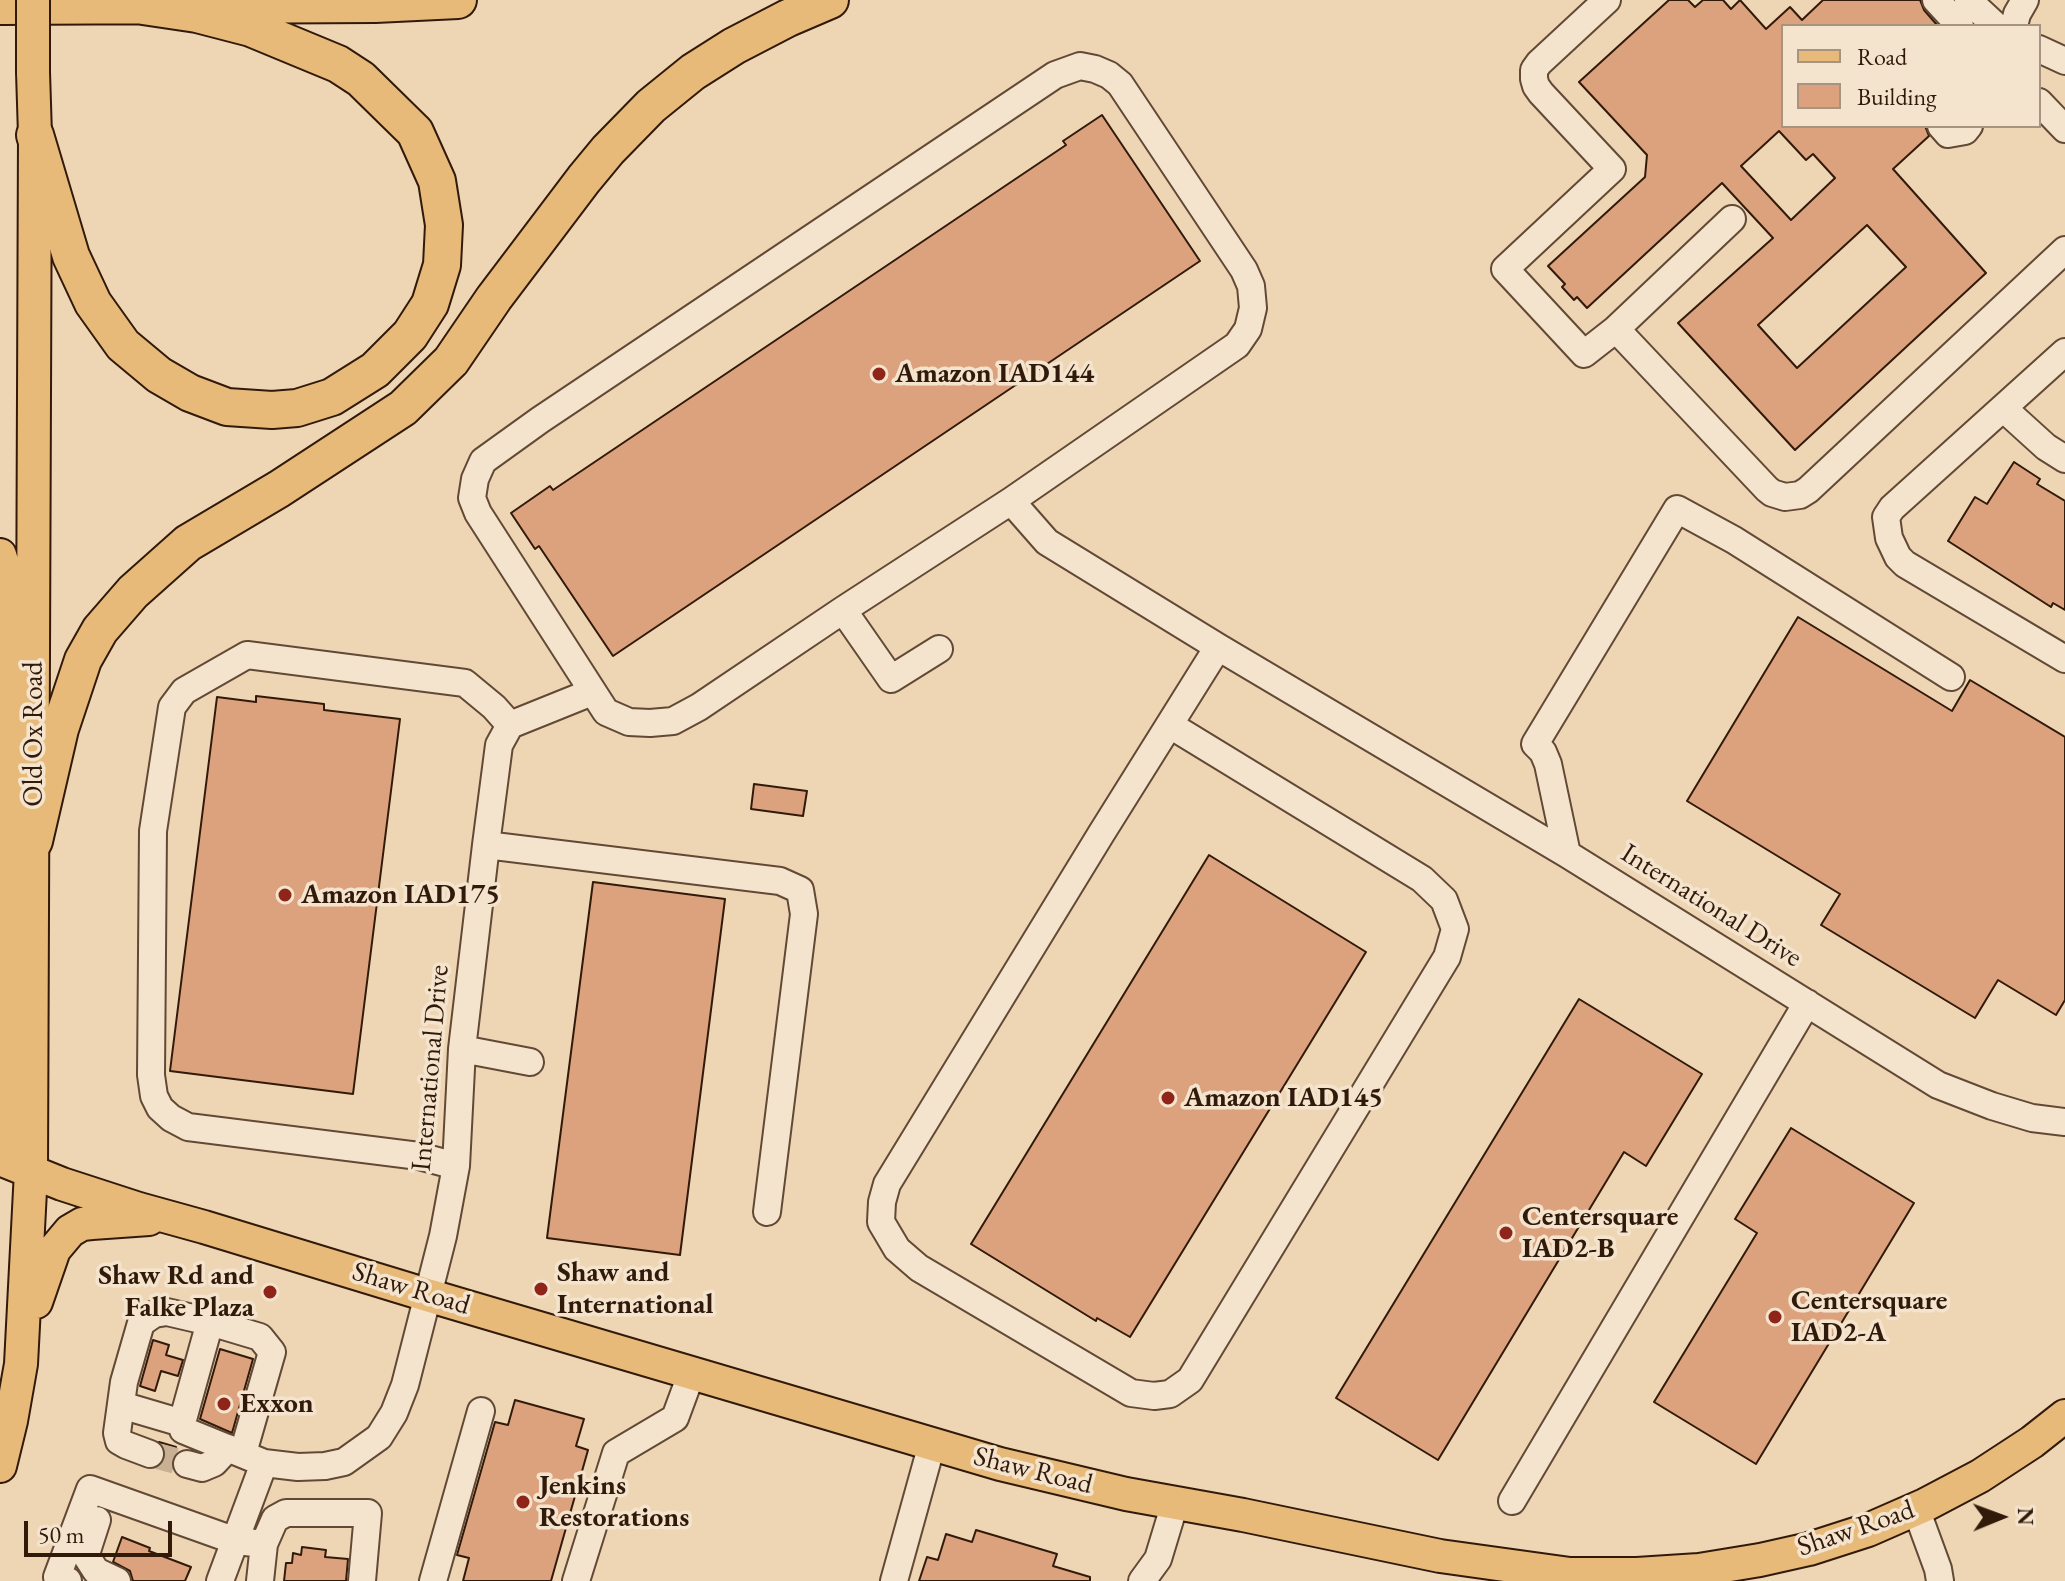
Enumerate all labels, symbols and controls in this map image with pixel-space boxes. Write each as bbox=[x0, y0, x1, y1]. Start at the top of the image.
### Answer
legend bbox=[1781, 24, 2041, 128]
text: Road bbox=[1857, 41, 1907, 72]
text: Building bbox=[1857, 81, 1937, 112]
place label: Amazon IAD144 bbox=[895, 357, 1094, 391]
marker: Amazon IAD144 bbox=[870, 365, 888, 383]
street label: Old Ox Road bbox=[17, 661, 51, 807]
street label: International Drive bbox=[1614, 837, 1808, 975]
place label: Amazon IAD175 bbox=[301, 878, 500, 912]
marker: Amazon IAD175 bbox=[276, 886, 294, 904]
street label: International Drive bbox=[405, 963, 457, 1173]
place label: Amazon IAD145 bbox=[1184, 1081, 1383, 1115]
marker: Amazon IAD145 bbox=[1159, 1089, 1177, 1107]
place label: Centersquare IAD2-B bbox=[1522, 1200, 1678, 1266]
marker: Centersquare IAD2-B bbox=[1497, 1224, 1515, 1242]
street label: Shaw Road bbox=[348, 1255, 474, 1323]
place label: Shaw and International bbox=[557, 1256, 713, 1322]
place label: Shaw Rd and Falke Plaza bbox=[98, 1259, 254, 1325]
marker: Shaw and International bbox=[532, 1280, 550, 1298]
marker: Shaw Rd and Falke Plaza bbox=[261, 1283, 279, 1301]
place label: Centersquare IAD2-A bbox=[1791, 1284, 1947, 1350]
marker: Centersquare IAD2-A bbox=[1766, 1308, 1784, 1326]
place label: Exxon bbox=[240, 1387, 314, 1421]
marker: Exxon bbox=[215, 1395, 233, 1413]
street label: Shaw Road bbox=[970, 1440, 1096, 1502]
place label: Jenkins Restorations bbox=[539, 1469, 689, 1535]
north arrow bbox=[1961, 1477, 2041, 1557]
marker: Jenkins Restorations bbox=[514, 1493, 532, 1511]
street label: Shaw Road bbox=[1793, 1493, 1919, 1565]
scale bar bbox=[28, 1505, 176, 1555]
text: N bbox=[2011, 1507, 2040, 1526]
text: 50 m bbox=[38, 1519, 85, 1550]

